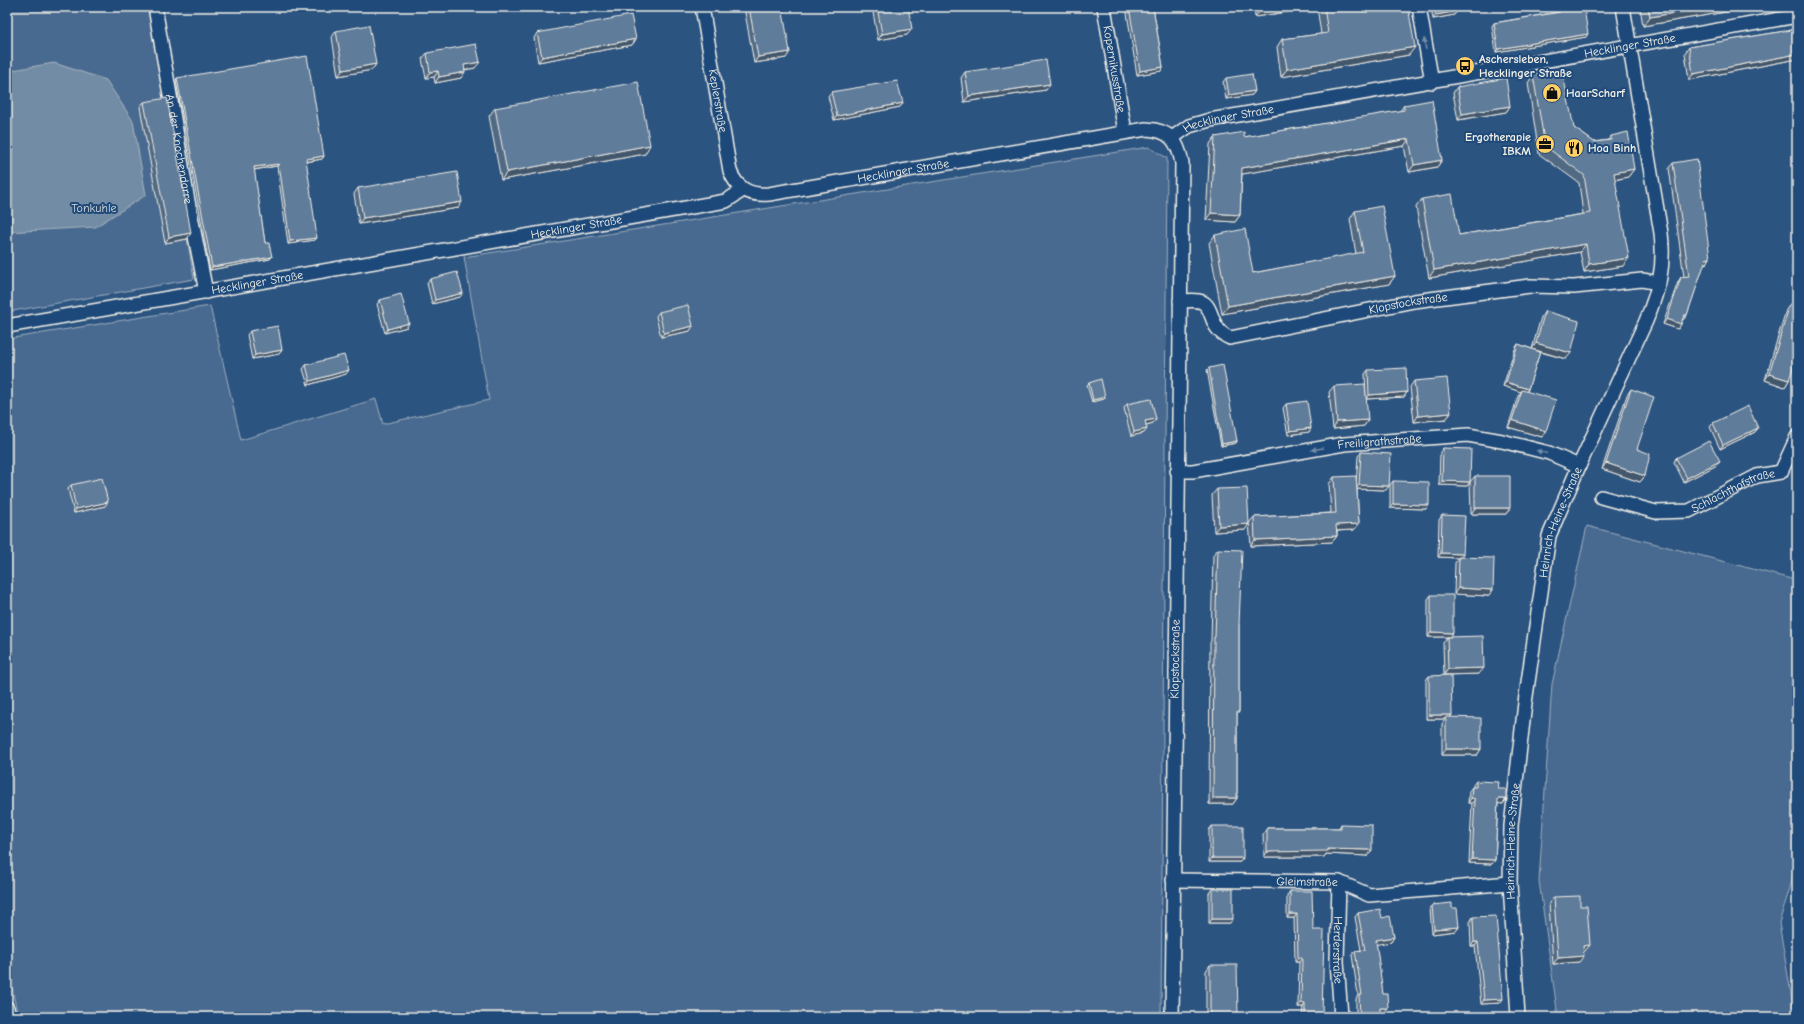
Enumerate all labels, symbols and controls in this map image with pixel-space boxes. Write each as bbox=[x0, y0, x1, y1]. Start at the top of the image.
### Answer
street label: Kopernikusstraße bbox=[1100, 25, 1129, 114]
street label: Hecklinger Straße bbox=[1583, 31, 1677, 61]
one-way arrow bbox=[1422, 38, 1428, 50]
place label: Aschersleben, Hecklinger Straße bbox=[1479, 52, 1572, 80]
bus stop icon: Aschersleben, Hecklinger Straße bbox=[1454, 55, 1476, 77]
street label: Keplerstraße bbox=[706, 68, 730, 133]
shop icon: HaarScharf bbox=[1541, 82, 1563, 104]
place label: HaarScharf bbox=[1566, 86, 1626, 100]
street label: An der Knochendarre bbox=[163, 93, 195, 205]
street label: Hecklinger Straße bbox=[1180, 102, 1275, 135]
place label: Ergotherapie IBKM bbox=[1465, 130, 1531, 158]
office icon: Ergotherapie IBKM bbox=[1534, 133, 1556, 155]
restaurant icon: Hoa Binh bbox=[1563, 137, 1585, 159]
place label: Hoa Binh bbox=[1588, 141, 1636, 155]
street label: Hecklinger Straße bbox=[856, 156, 950, 186]
park label: Tonkuhle bbox=[71, 201, 117, 215]
street label: Hecklinger Straße bbox=[530, 212, 623, 242]
street label: Hecklinger Straße bbox=[210, 268, 304, 297]
street label: Klopstockstraße bbox=[1368, 290, 1448, 317]
street label: Freiligrathstraße bbox=[1336, 431, 1422, 452]
one-way arrow bbox=[1311, 446, 1323, 452]
one-way arrow bbox=[1536, 448, 1549, 454]
street label: Heinrich-Heine-Straße bbox=[1536, 465, 1585, 579]
street label: Schlachthofstraße bbox=[1689, 466, 1776, 516]
street label: Klopstockstraße bbox=[1167, 619, 1183, 699]
street label: Heinrich-Heine-Straße bbox=[1503, 782, 1523, 900]
street label: Gleimstraße bbox=[1276, 874, 1338, 889]
street label: Herderstraße bbox=[1330, 916, 1346, 984]

